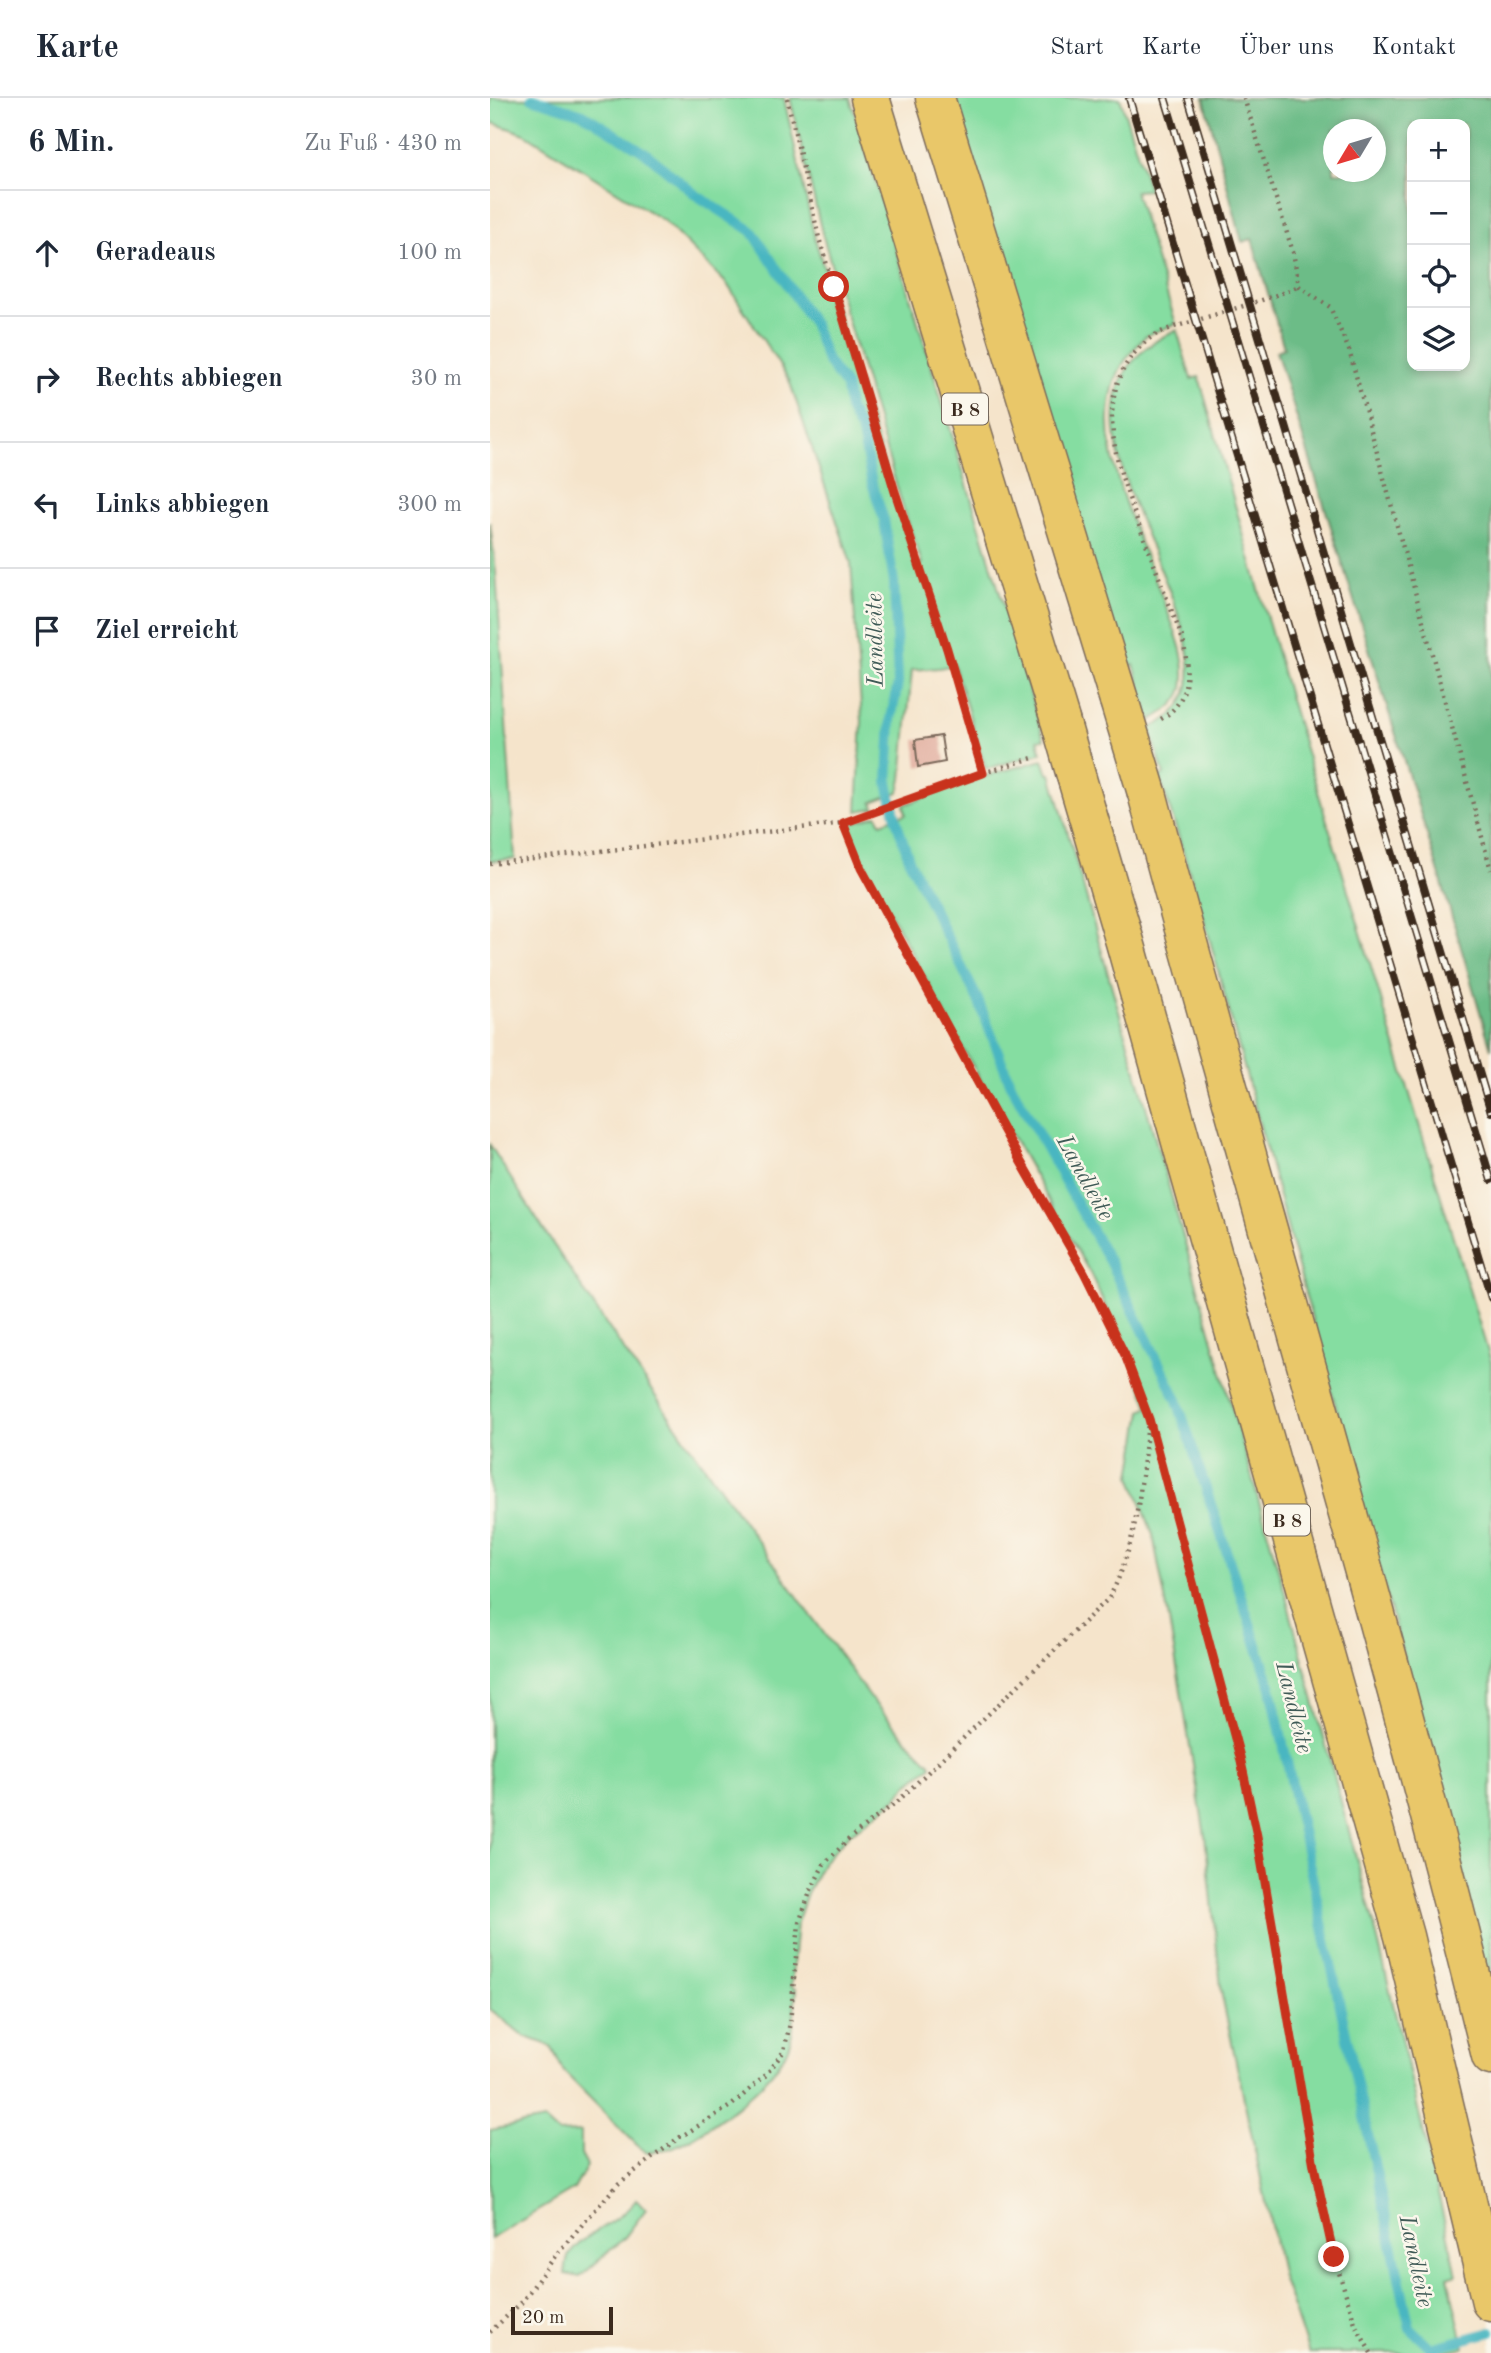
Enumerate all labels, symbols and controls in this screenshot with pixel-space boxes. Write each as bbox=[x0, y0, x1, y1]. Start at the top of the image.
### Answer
text: Karte bbox=[35, 32, 119, 65]
text: Start bbox=[1050, 36, 1104, 60]
text: Karte bbox=[1142, 36, 1201, 60]
text: Über uns bbox=[1239, 36, 1334, 60]
text: Kontakt bbox=[1372, 36, 1456, 60]
north arrow bbox=[1323, 119, 1386, 182]
map controls bbox=[1407, 119, 1470, 371]
button: + bbox=[1407, 119, 1470, 182]
text: 6 Min. bbox=[28, 128, 114, 158]
text: Zu Fuß · 430 m bbox=[304, 132, 462, 155]
button: − bbox=[1407, 182, 1470, 245]
icon: ahead bbox=[28, 234, 66, 272]
text: Geradeaus bbox=[95, 240, 215, 266]
text: 100 m bbox=[397, 241, 462, 264]
button: locate bbox=[1407, 245, 1470, 308]
route start bbox=[818, 271, 849, 302]
button: layers bbox=[1407, 308, 1470, 371]
icon: right bbox=[28, 360, 66, 398]
text: Rechts abbiegen bbox=[95, 366, 283, 392]
text: 30 m bbox=[411, 367, 462, 390]
road number: B 8 bbox=[942, 394, 988, 424]
icon: left bbox=[28, 486, 66, 524]
text: Links abbiegen bbox=[95, 492, 269, 518]
text: 300 m bbox=[397, 493, 462, 516]
water label: Landleite bbox=[863, 593, 888, 688]
icon: arrive bbox=[28, 612, 66, 650]
text: Ziel erreicht bbox=[95, 618, 238, 644]
water label: Landleite bbox=[1051, 1130, 1118, 1224]
road number: B 8 bbox=[1264, 1504, 1310, 1536]
water label: Landleite bbox=[1271, 1658, 1316, 1756]
water label: Landleite bbox=[1394, 2212, 1437, 2310]
route end bbox=[1318, 2241, 1349, 2272]
scale bar bbox=[511, 2304, 612, 2336]
text: 20 m bbox=[522, 2309, 564, 2328]

